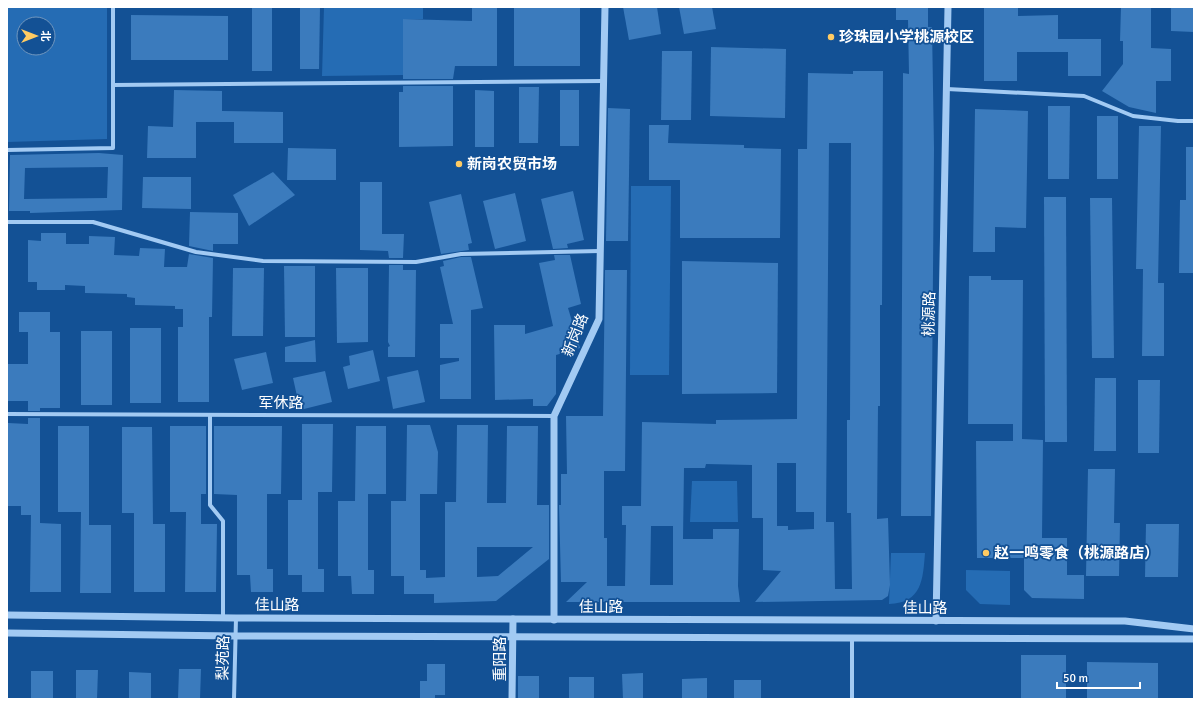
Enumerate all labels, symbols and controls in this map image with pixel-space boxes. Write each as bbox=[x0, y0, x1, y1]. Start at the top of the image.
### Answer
north arrow bbox=[16, 16, 56, 56]
place label: 珍珠园小学桃源校区 bbox=[839, 28, 974, 46]
text: 北 bbox=[39, 31, 52, 42]
marker: 珍珠园小学桃源校区 bbox=[826, 32, 836, 42]
place label: 新岗农贸市场 bbox=[467, 155, 557, 173]
marker: 新岗农贸市场 bbox=[454, 159, 464, 169]
street label: 桃源路 bbox=[920, 291, 938, 337]
street label: 新岗路 bbox=[558, 311, 592, 359]
street label: 军休路 bbox=[258, 394, 304, 412]
place label: 赵一鸣零食（桃源路店） bbox=[994, 544, 1159, 562]
marker: 赵一鸣零食（桃源路店） bbox=[981, 548, 991, 558]
street label: 佳山路 bbox=[254, 596, 300, 614]
street label: 佳山路 bbox=[578, 598, 624, 616]
street label: 佳山路 bbox=[902, 599, 948, 617]
street label: 梨苑路 bbox=[214, 635, 232, 681]
street label: 重阳路 bbox=[491, 636, 509, 682]
scale bar bbox=[1057, 664, 1140, 690]
text: 50 m bbox=[1063, 671, 1088, 686]

